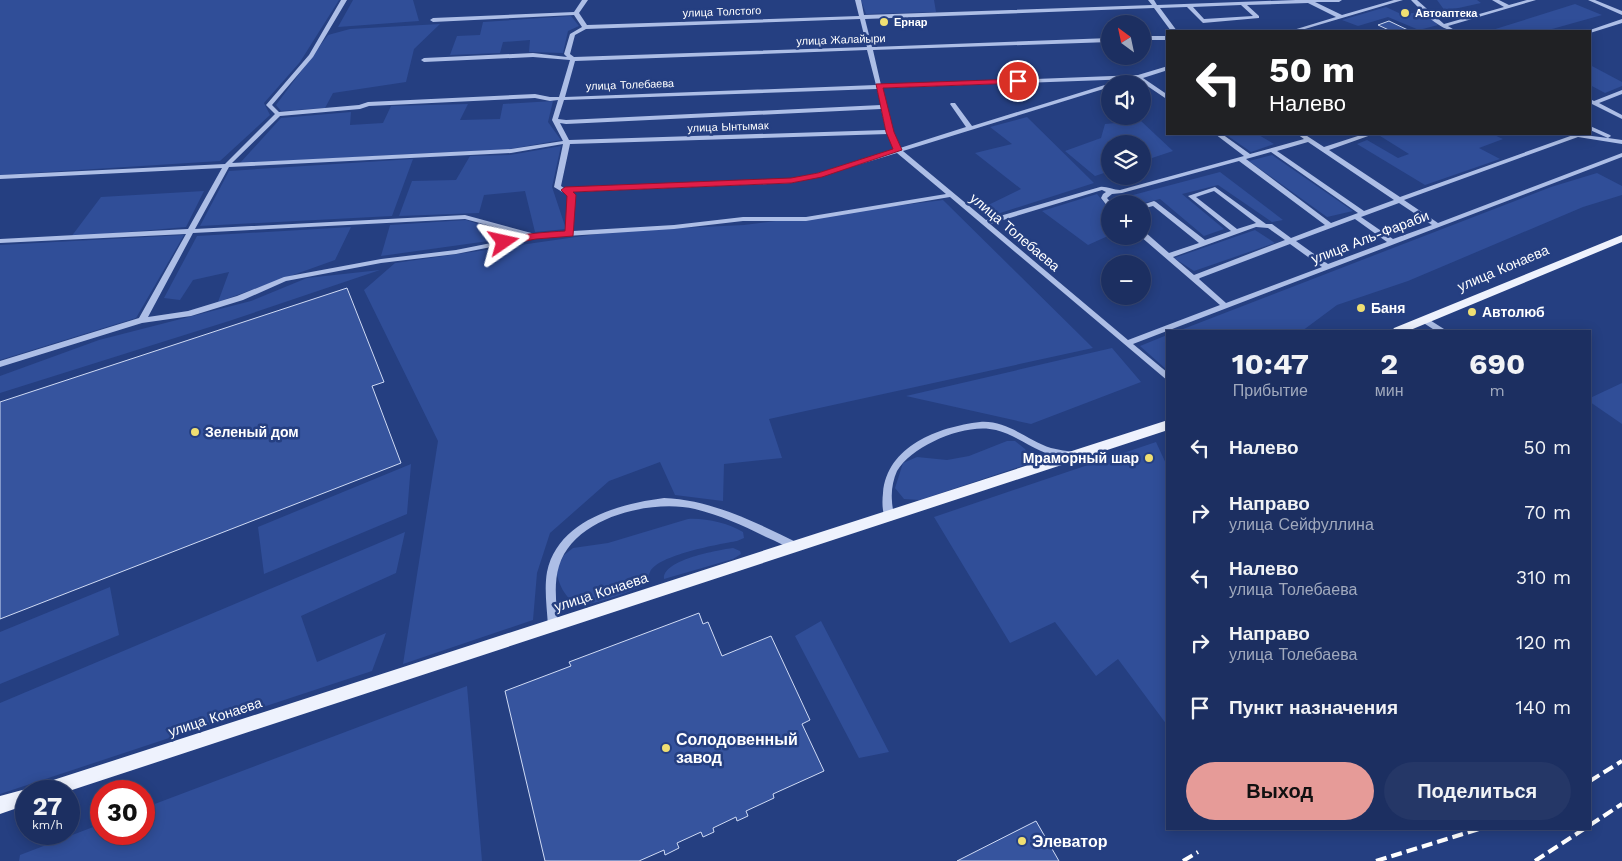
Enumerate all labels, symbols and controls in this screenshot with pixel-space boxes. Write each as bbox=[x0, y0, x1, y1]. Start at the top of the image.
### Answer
street label: улица Толстого bbox=[683, 4, 761, 20]
marker: Автоаптека bbox=[1399, 7, 1411, 19]
place label: Автоаптека bbox=[1415, 7, 1478, 20]
north arrow bbox=[1101, 15, 1151, 65]
map controls bbox=[1101, 15, 1151, 305]
marker: Ернар bbox=[878, 16, 890, 28]
place label: Ернар bbox=[894, 16, 928, 29]
street label: улица Жалайыри bbox=[796, 32, 886, 48]
text: 50 m bbox=[1269, 49, 1355, 91]
icon: left bbox=[1186, 50, 1251, 115]
pin bbox=[997, 60, 1039, 102]
icon: arrive bbox=[1004, 67, 1032, 95]
button: sound bbox=[1101, 75, 1151, 125]
street label: улица Толебаева bbox=[586, 77, 675, 93]
text: Налево bbox=[1269, 91, 1346, 116]
street label: улица Ынтымак bbox=[687, 119, 769, 135]
button: layers bbox=[1101, 135, 1151, 185]
street label: улица Толебаева bbox=[967, 190, 1063, 274]
button: + bbox=[1101, 195, 1151, 245]
street label: улица Аль-Фараби bbox=[1309, 207, 1431, 267]
position arrow bbox=[477, 215, 529, 267]
street label: улица Конаева bbox=[1455, 241, 1551, 294]
button: − bbox=[1101, 255, 1151, 305]
place label: Баня bbox=[1371, 300, 1405, 316]
marker: Баня bbox=[1355, 302, 1367, 314]
place label: Автолюб bbox=[1482, 304, 1545, 320]
marker: Автолюб bbox=[1466, 306, 1478, 318]
text: 10:47 bbox=[1232, 346, 1309, 381]
text: 2 bbox=[1380, 346, 1398, 381]
text: 690 bbox=[1469, 346, 1525, 381]
text: Прибытие bbox=[1233, 381, 1308, 400]
text: мин bbox=[1375, 381, 1403, 400]
text: m bbox=[1490, 381, 1505, 400]
place label: Зеленый дом bbox=[205, 424, 299, 440]
marker: Зеленый дом bbox=[189, 426, 201, 438]
icon: left bbox=[1186, 434, 1214, 462]
text: Налево bbox=[1229, 436, 1299, 459]
text: 50 m bbox=[1524, 436, 1571, 459]
place label: Мраморный шар bbox=[1023, 450, 1139, 466]
marker: Мраморный шар bbox=[1143, 452, 1155, 464]
text: Направо bbox=[1229, 492, 1310, 515]
icon: right bbox=[1186, 499, 1214, 527]
text: 70 m bbox=[1524, 501, 1571, 524]
text: улица Сейфуллина bbox=[1229, 515, 1374, 534]
text: Налево bbox=[1229, 557, 1299, 580]
icon: left bbox=[1186, 564, 1214, 592]
text: 310 m bbox=[1516, 566, 1571, 589]
street label: улица Конаева bbox=[552, 569, 650, 615]
text: улица Толебаева bbox=[1229, 580, 1357, 599]
text: Направо bbox=[1229, 622, 1310, 645]
icon: right bbox=[1186, 629, 1214, 657]
text: 120 m bbox=[1516, 631, 1571, 654]
text: улица Толебаева bbox=[1229, 645, 1357, 664]
street label: улица Конаева bbox=[166, 694, 264, 740]
icon: arrive bbox=[1186, 694, 1214, 722]
text: Пункт назначения bbox=[1229, 696, 1398, 719]
text: 140 m bbox=[1516, 696, 1571, 719]
place label: Солодовенный завод bbox=[676, 730, 798, 767]
marker: Солодовенный завод bbox=[660, 742, 672, 754]
button: Выход bbox=[1186, 762, 1374, 820]
button: Поделиться bbox=[1384, 762, 1571, 820]
speed limit sign: 30 bbox=[90, 780, 155, 845]
text: 27 bbox=[33, 792, 62, 821]
text: km/h bbox=[32, 818, 63, 832]
place label: Элеватор bbox=[1032, 832, 1108, 851]
marker: Элеватор bbox=[1016, 835, 1028, 847]

